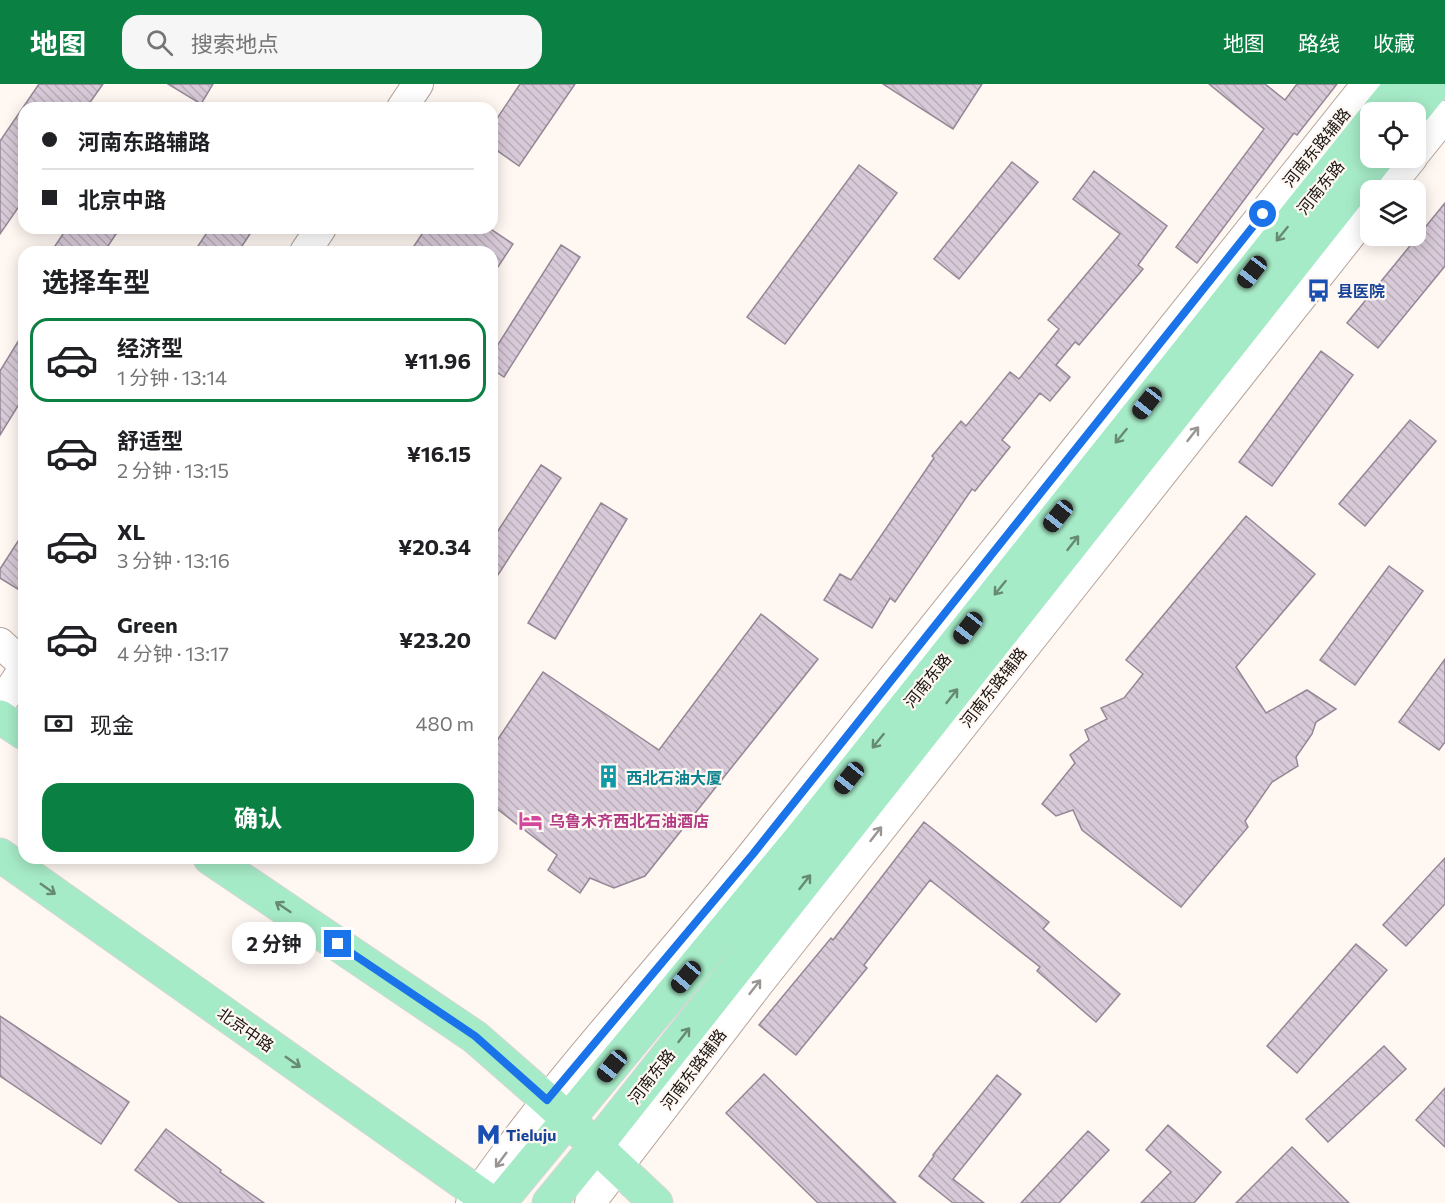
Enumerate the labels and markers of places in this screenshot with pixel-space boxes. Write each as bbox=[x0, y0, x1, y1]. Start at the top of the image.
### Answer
bus stop icon: 县医院 bbox=[1306, 277, 1332, 303]
place label: 县医院 bbox=[1337, 281, 1385, 300]
building icon: 西北石油大厦 bbox=[595, 764, 621, 790]
place label: 西北石油大厦 bbox=[626, 768, 722, 787]
hotel icon: 乌鲁木齐西北石油酒店 bbox=[518, 807, 544, 833]
place label: 乌鲁木齐西北石油酒店 bbox=[549, 811, 709, 830]
metro station icon: Tieluju bbox=[475, 1121, 501, 1147]
place label: Tieluju bbox=[506, 1125, 556, 1144]

